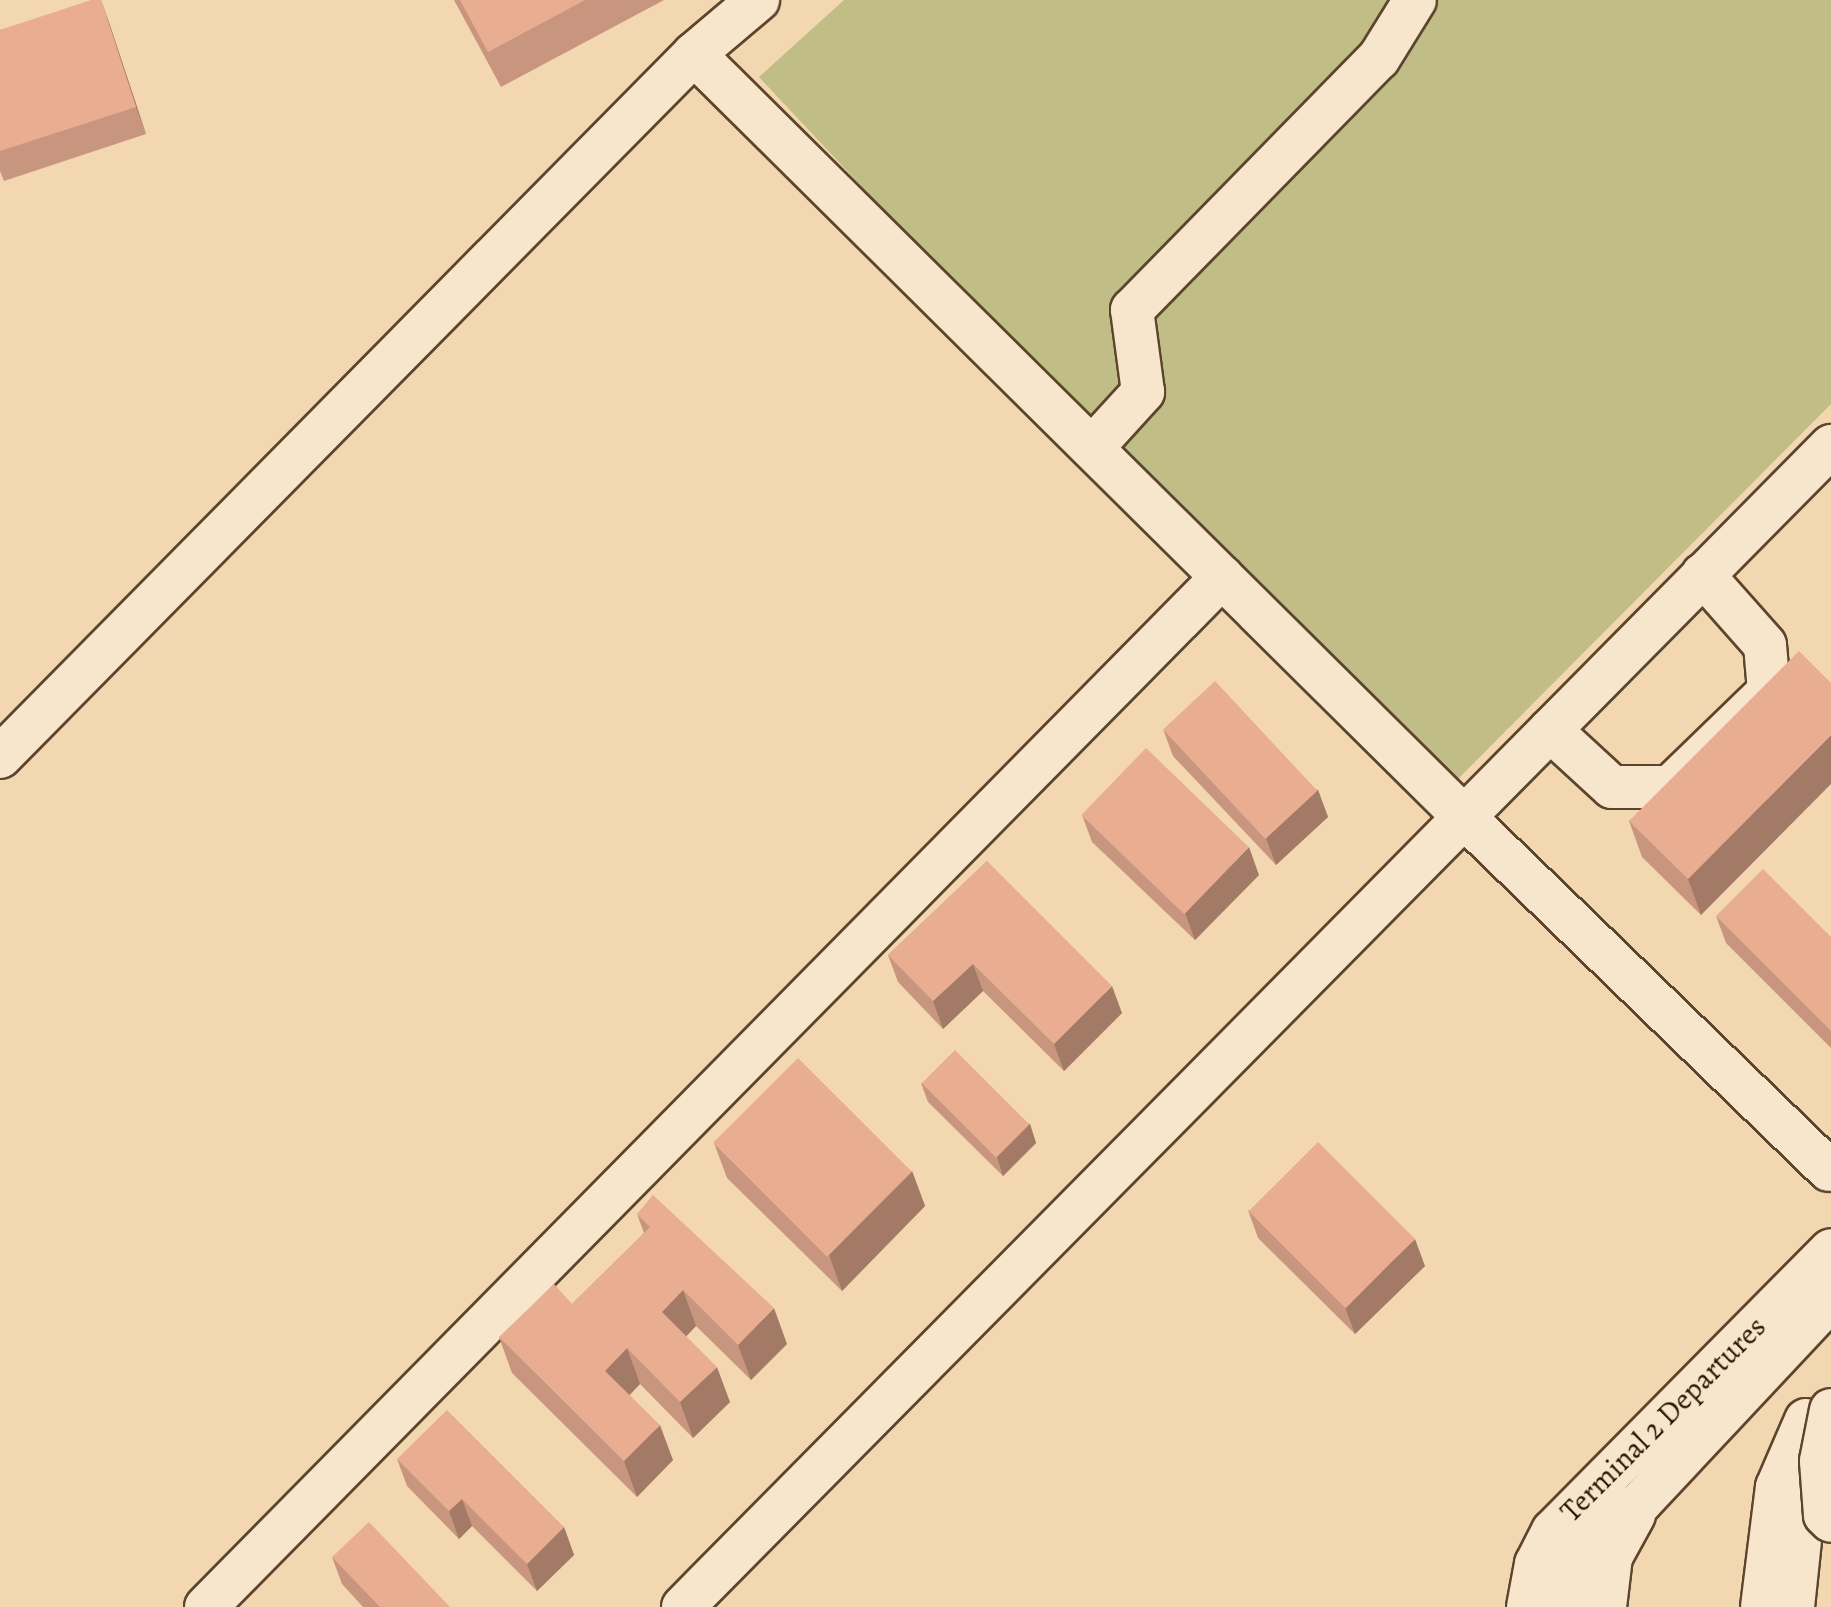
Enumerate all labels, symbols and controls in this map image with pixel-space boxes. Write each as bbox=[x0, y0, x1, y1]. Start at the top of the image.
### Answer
street label: Terminal 2 Departures bbox=[1553, 1309, 1773, 1529]

